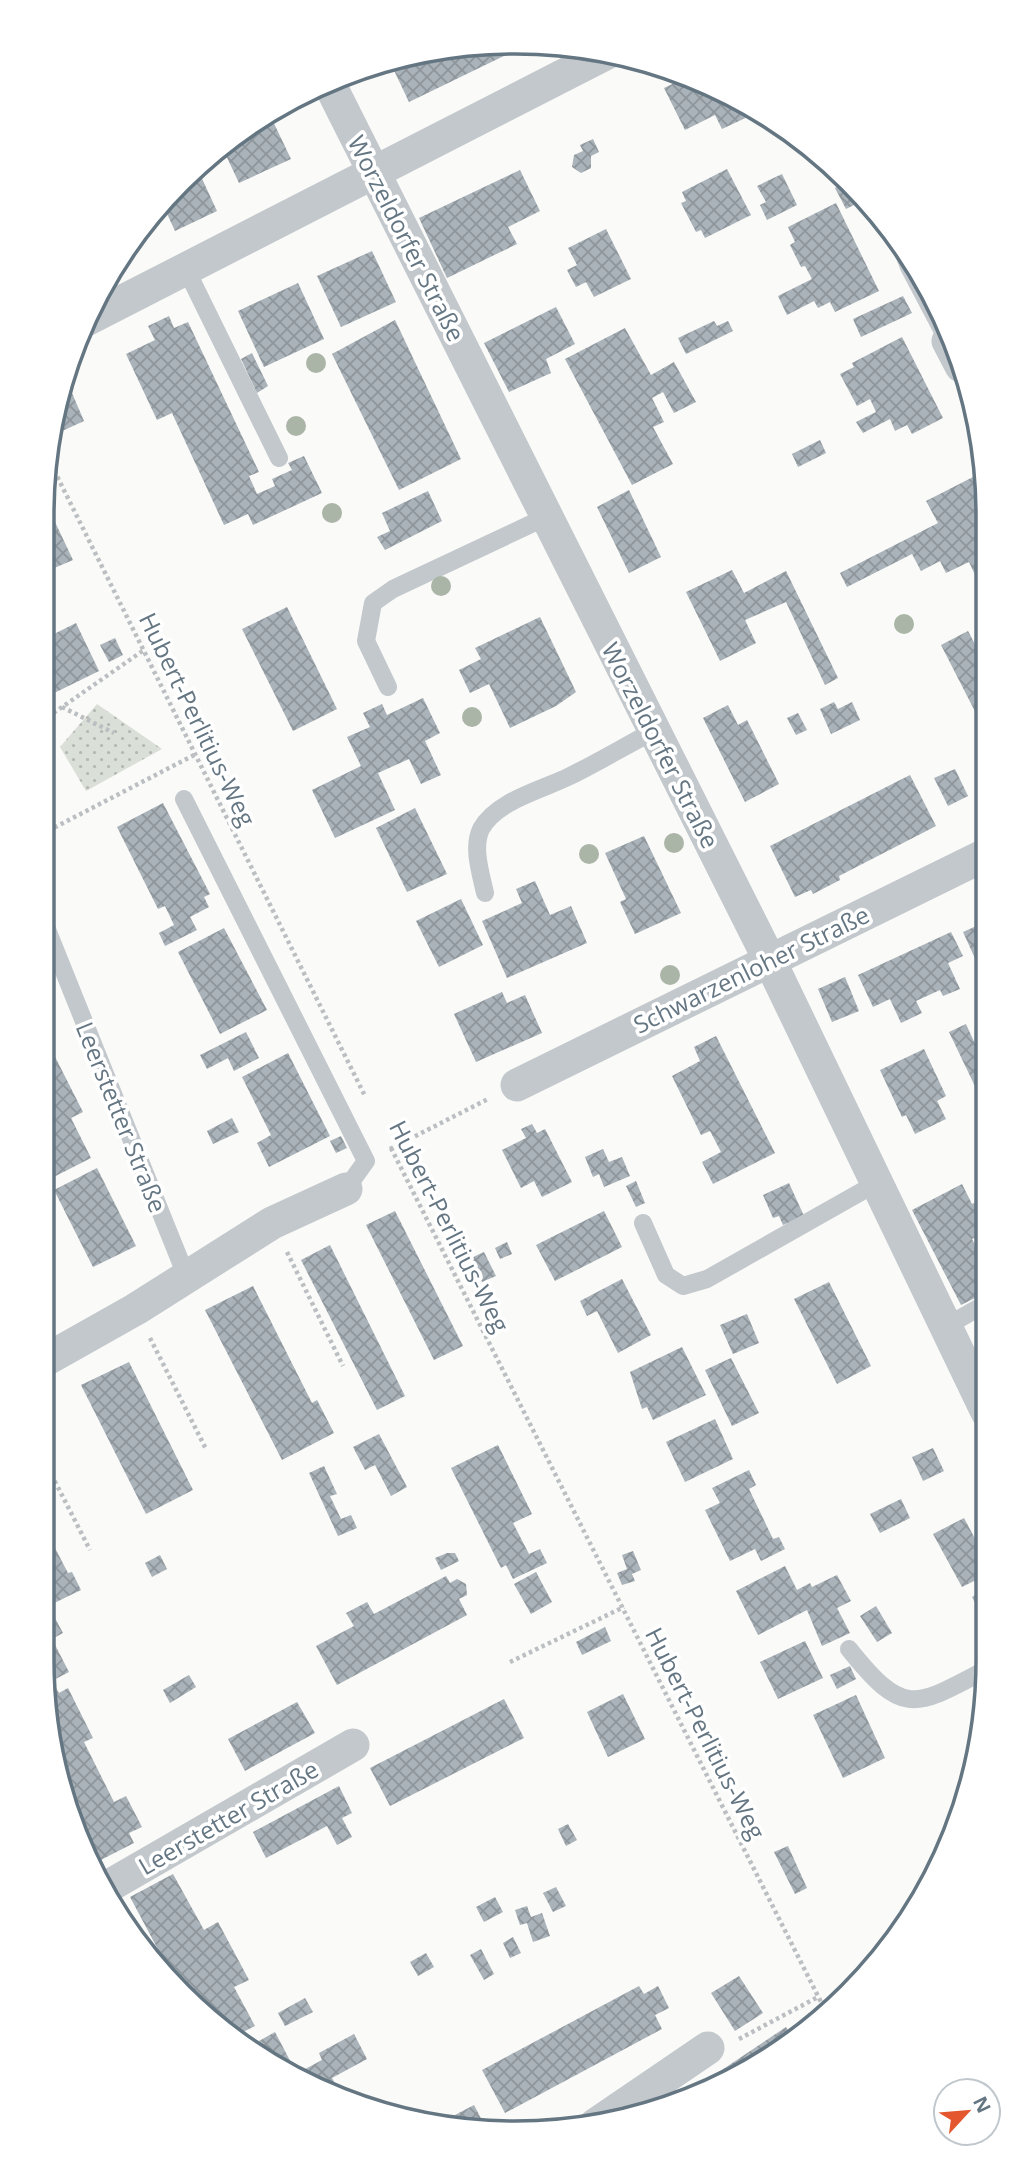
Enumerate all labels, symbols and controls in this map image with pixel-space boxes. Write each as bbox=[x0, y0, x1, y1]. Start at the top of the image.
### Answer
street label: Worzeldorfer Straße bbox=[341, 129, 473, 347]
street label: Hubert-Perlitius-Weg bbox=[132, 607, 264, 831]
street label: Worzeldorfer Straße bbox=[595, 636, 727, 854]
street label: Schwarzenloher Straße bbox=[628, 897, 874, 1041]
street label: Leerstetter Straße bbox=[69, 1017, 175, 1217]
street label: Hubert-Perlitius-Weg bbox=[382, 1114, 518, 1338]
street label: Hubert-Perlitius-Weg bbox=[638, 1621, 774, 1845]
street label: Leerstetter Straße bbox=[132, 1752, 324, 1882]
north arrow bbox=[932, 2077, 1002, 2147]
text: N bbox=[967, 2092, 997, 2117]

